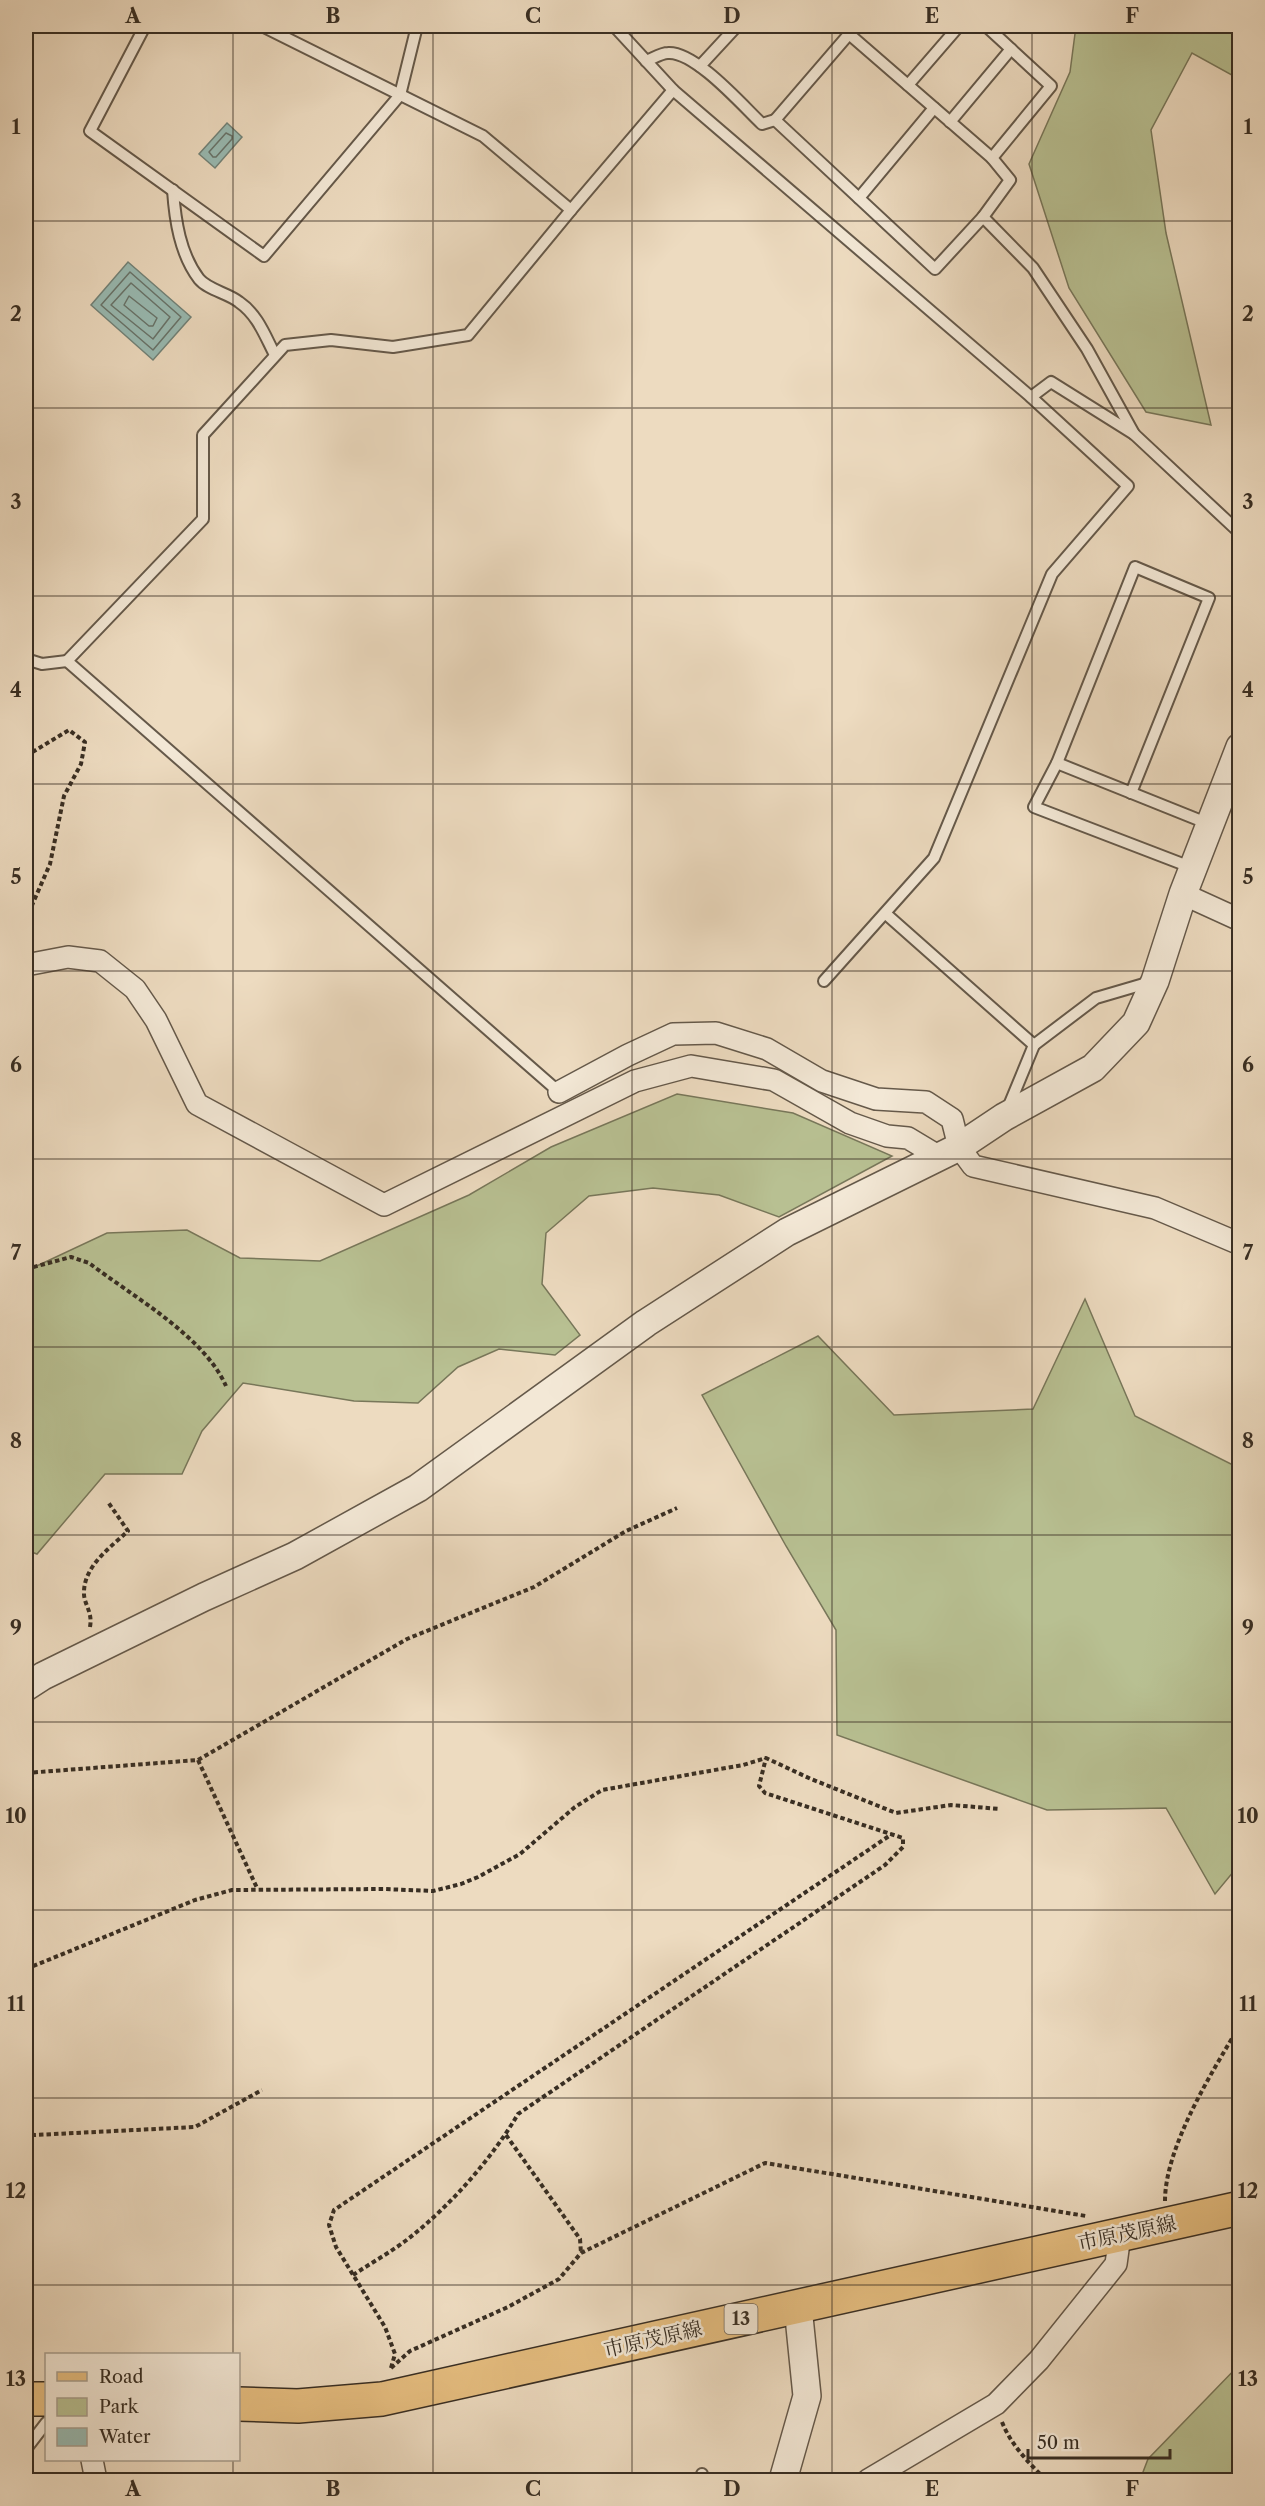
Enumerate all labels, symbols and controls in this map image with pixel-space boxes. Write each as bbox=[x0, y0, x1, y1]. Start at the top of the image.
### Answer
text: A bbox=[124, 4, 141, 28]
text: B bbox=[326, 4, 341, 28]
text: C bbox=[525, 4, 541, 28]
text: D bbox=[723, 4, 741, 28]
text: E bbox=[925, 4, 939, 28]
text: F bbox=[1125, 4, 1139, 28]
text: 1 bbox=[12, 115, 21, 139]
text: 1 bbox=[1244, 115, 1253, 139]
text: 2 bbox=[10, 302, 22, 326]
text: 2 bbox=[1242, 302, 1254, 326]
text: 3 bbox=[10, 490, 22, 514]
text: 3 bbox=[1242, 490, 1254, 514]
text: 4 bbox=[10, 678, 22, 702]
text: 4 bbox=[1242, 678, 1254, 702]
text: 5 bbox=[10, 865, 22, 889]
text: 5 bbox=[1242, 865, 1254, 889]
text: 6 bbox=[10, 1053, 22, 1077]
text: 6 bbox=[1242, 1053, 1254, 1077]
text: 7 bbox=[11, 1241, 22, 1265]
text: 7 bbox=[1243, 1241, 1254, 1265]
text: 8 bbox=[10, 1429, 22, 1453]
text: 8 bbox=[1242, 1429, 1254, 1453]
text: 9 bbox=[10, 1616, 22, 1640]
text: 9 bbox=[1242, 1616, 1254, 1640]
text: 10 bbox=[5, 1804, 27, 1828]
text: 10 bbox=[1237, 1804, 1259, 1828]
text: 11 bbox=[7, 1992, 25, 2016]
text: 11 bbox=[1239, 1992, 1257, 2016]
text: 12 bbox=[6, 2179, 26, 2203]
text: 12 bbox=[1238, 2179, 1258, 2203]
street label: 市原茂原線 bbox=[1076, 2211, 1178, 2255]
road number: 13 bbox=[724, 2304, 758, 2334]
street label: 市原茂原線 bbox=[602, 2316, 704, 2362]
legend bbox=[45, 2353, 240, 2461]
text: Road bbox=[99, 2366, 144, 2388]
text: 13 bbox=[6, 2367, 26, 2391]
text: 13 bbox=[1238, 2367, 1258, 2391]
text: Park bbox=[99, 2396, 140, 2418]
scale bar bbox=[1028, 2422, 1170, 2460]
text: Water bbox=[98, 2426, 151, 2448]
text: 50 m bbox=[1037, 2432, 1080, 2454]
text: A bbox=[124, 2477, 141, 2501]
text: B bbox=[326, 2477, 341, 2501]
text: C bbox=[525, 2477, 541, 2501]
text: D bbox=[723, 2477, 741, 2501]
text: E bbox=[925, 2477, 939, 2501]
text: F bbox=[1125, 2477, 1139, 2501]

